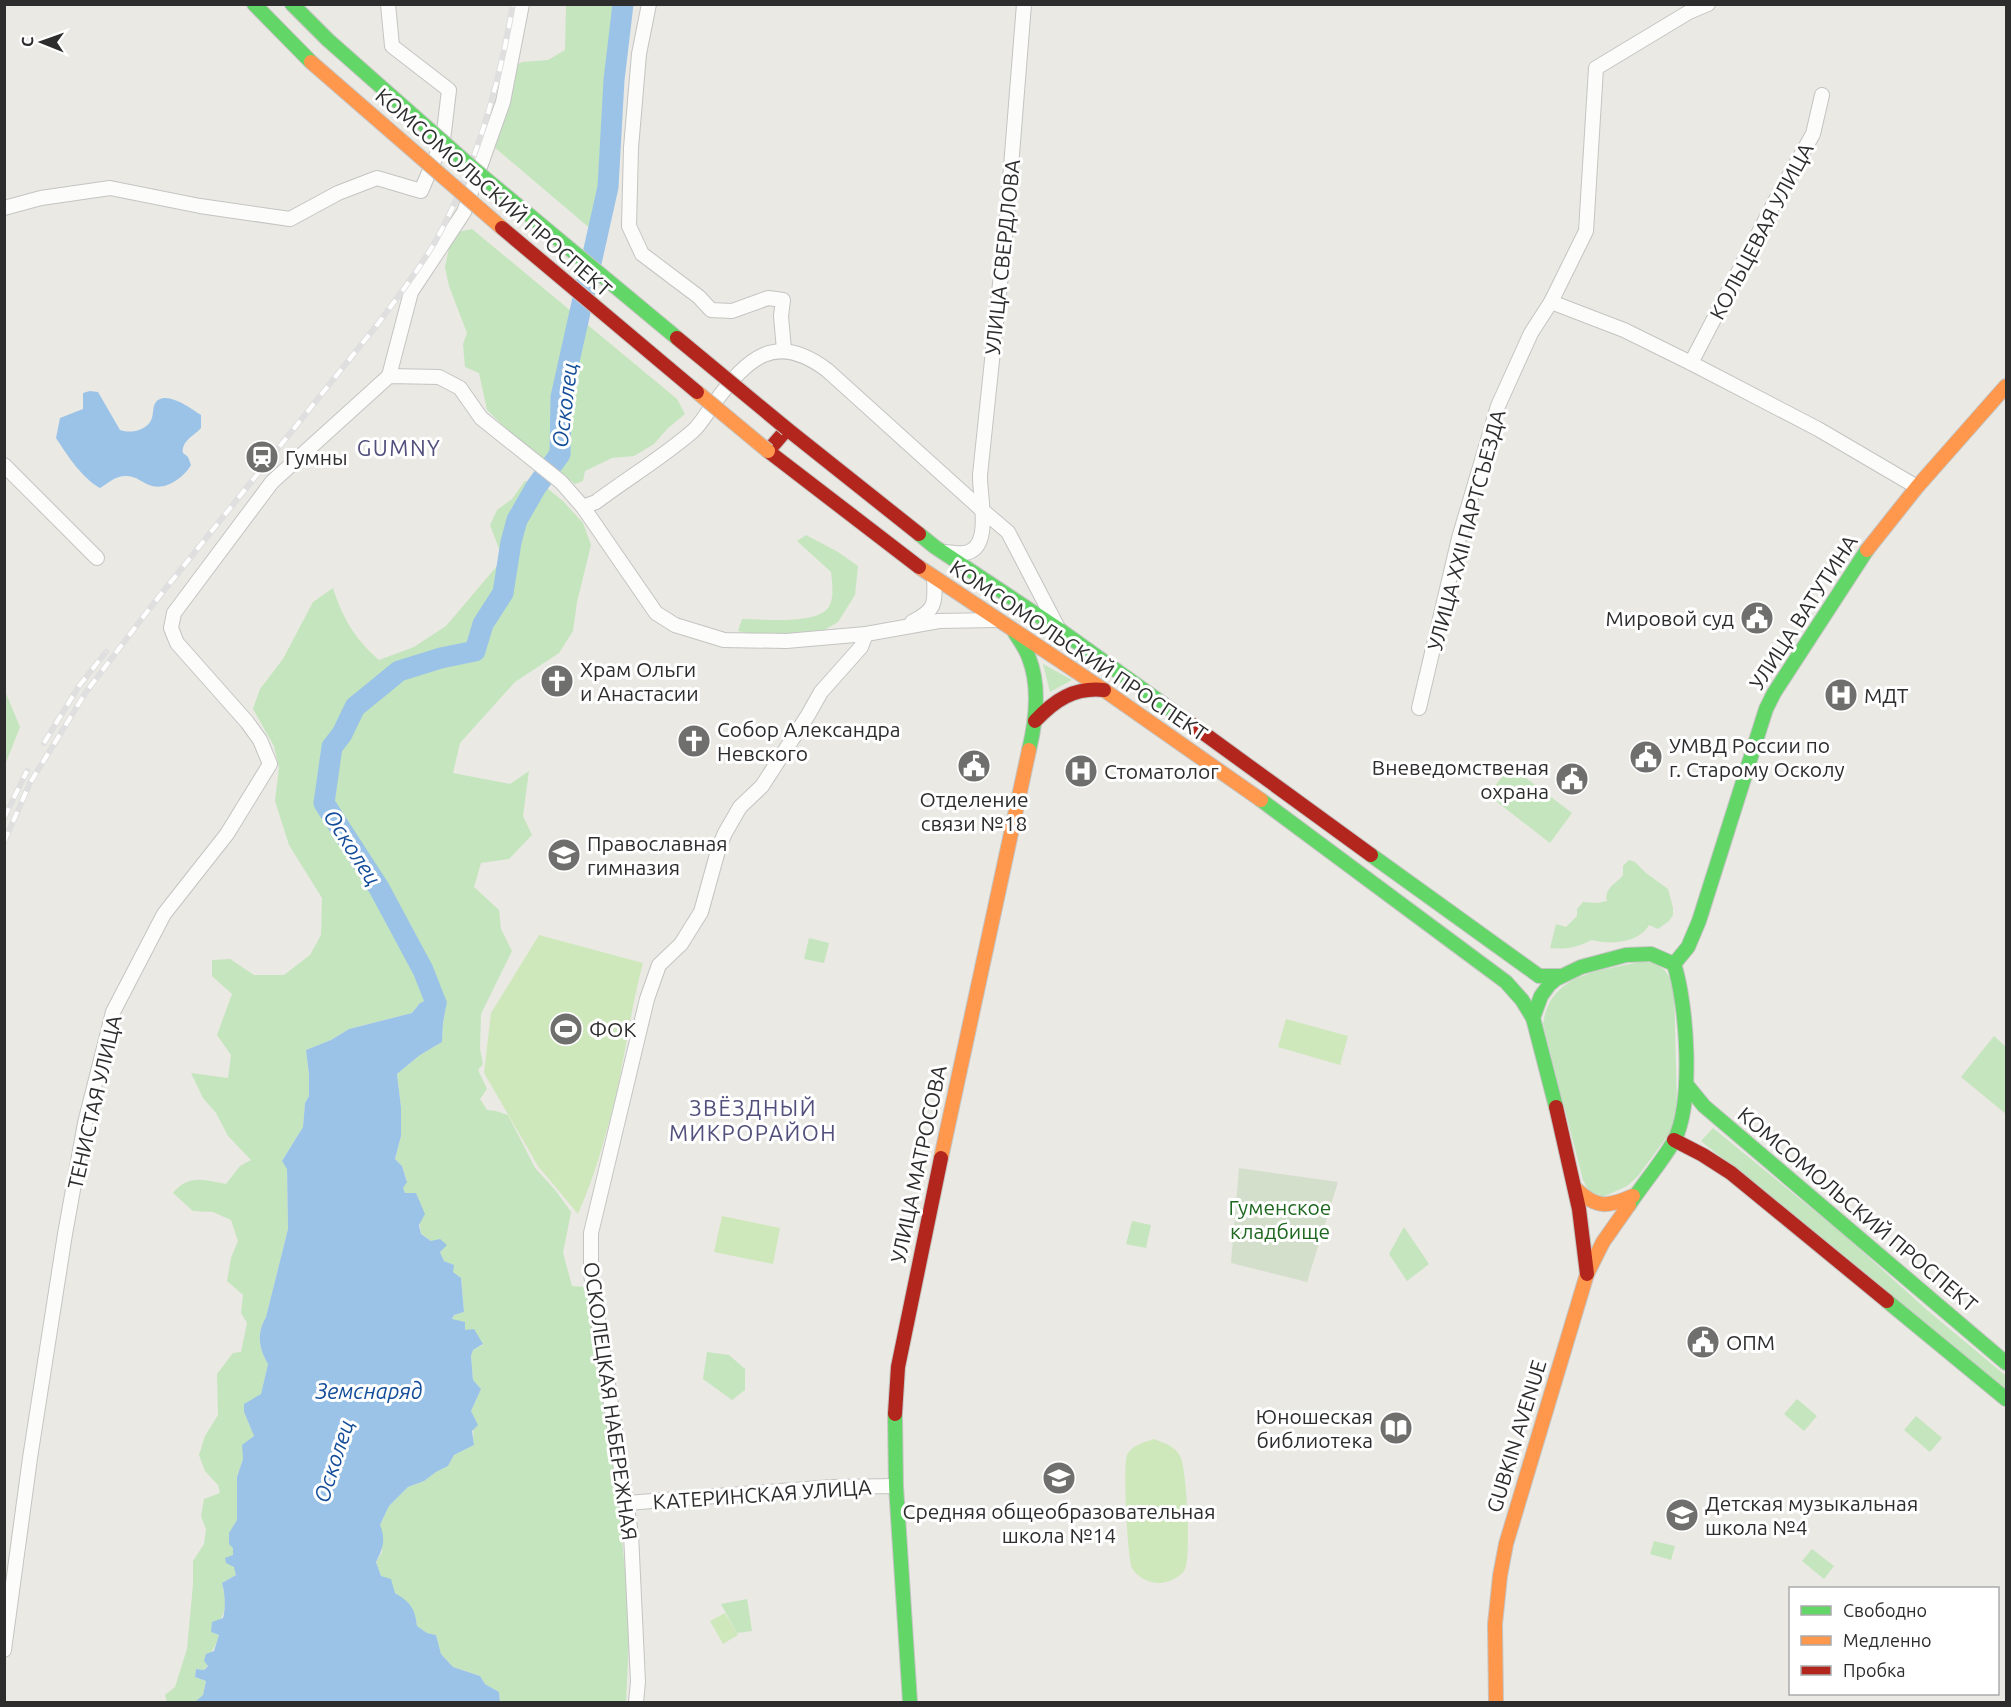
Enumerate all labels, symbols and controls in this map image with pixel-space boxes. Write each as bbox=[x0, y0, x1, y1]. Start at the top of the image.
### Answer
north arrow bbox=[12, 12, 72, 72]
text: С bbox=[18, 36, 36, 47]
street label: КОМСОМОЛЬСКИЙ ПРОСПЕКТ bbox=[371, 83, 617, 301]
street label: КОЛЬЦЕВАЯ УЛИЦА bbox=[1704, 138, 1818, 323]
street label: УЛИЦА СВЕРДЛОВА bbox=[980, 158, 1024, 356]
water label: Осколец bbox=[546, 361, 582, 449]
street label: УЛИЦА XXII ПАРТСЪЕЗДА bbox=[1422, 407, 1510, 653]
district label: GUMNY bbox=[357, 435, 441, 460]
station icon: Гумны bbox=[244, 439, 280, 475]
place label: Гумны bbox=[285, 445, 348, 469]
street label: УЛИЦА ВАТУТИНА bbox=[1744, 530, 1862, 694]
street label: КОМСОМОЛЬСКИЙ ПРОСПЕКТ bbox=[946, 555, 1212, 745]
public building icon: Мировой суд bbox=[1739, 600, 1775, 636]
place label: Мировой суд bbox=[1606, 606, 1734, 630]
place label: Храм Ольги и Анастасии bbox=[580, 657, 699, 705]
church icon: Храм Ольги и Анастасии bbox=[539, 663, 575, 699]
hospital icon: МДТ bbox=[1823, 677, 1859, 713]
place label: МДТ bbox=[1864, 683, 1909, 707]
place label: Собор Александра Невского bbox=[717, 717, 901, 765]
church icon: Собор Александра Невского bbox=[676, 723, 712, 759]
place label: УМВД России по г. Старому Осколу bbox=[1669, 733, 1845, 781]
public building icon: УМВД России по г. Старому Осколу bbox=[1628, 739, 1664, 775]
public building icon: Отделение связи №18 bbox=[956, 748, 992, 784]
hospital icon: Стоматолог bbox=[1063, 753, 1099, 789]
place label: Вневедомственая охрана bbox=[1372, 755, 1549, 803]
place label: Стоматолог bbox=[1104, 759, 1219, 783]
public building icon: Вневедомственая охрана bbox=[1554, 761, 1590, 797]
place label: Отделение связи №18 bbox=[919, 787, 1029, 835]
water label: Осколец bbox=[319, 804, 387, 890]
place label: Православная гимназия bbox=[587, 831, 728, 879]
school or university icon: Православная гимназия bbox=[546, 837, 582, 873]
sports icon: ФОК bbox=[548, 1011, 584, 1047]
street label: ТЕНИСТАЯ УЛИЦА bbox=[62, 1012, 126, 1191]
place label: ФОК bbox=[589, 1017, 636, 1041]
street label: УЛИЦА МАТРОСОВА bbox=[885, 1063, 951, 1265]
district label: ЗВЁЗДНЫЙ МИКРОРАЙОН bbox=[669, 1095, 837, 1145]
street label: КОМСОМОЛЬСКИЙ ПРОСПЕКТ bbox=[1733, 1102, 1983, 1316]
park label: Гуменское кладбище bbox=[1229, 1195, 1331, 1243]
street label: ОСКОЛЕЦКАЯ НАБЕРЕЖНАЯ bbox=[580, 1260, 642, 1542]
public building icon: ОПМ bbox=[1685, 1324, 1721, 1360]
place label: ОПМ bbox=[1726, 1330, 1775, 1354]
street label: GUBKIN AVENUE bbox=[1481, 1357, 1551, 1515]
water label: Земснаряд bbox=[314, 1378, 423, 1403]
place label: Юношеская библиотека bbox=[1256, 1404, 1373, 1452]
library icon: Юношеская библиотека bbox=[1378, 1410, 1414, 1446]
water label: Осколец bbox=[308, 1417, 358, 1505]
school or university icon: Средняя общеобразовательная школа №14 bbox=[1041, 1460, 1077, 1496]
street label: КАТЕРИНСКАЯ УЛИЦА bbox=[652, 1474, 872, 1514]
place label: Детская музыкальная школа №4 bbox=[1705, 1491, 1918, 1539]
school or university icon: Детская музыкальная школа №4 bbox=[1664, 1497, 1700, 1533]
place label: Средняя общеобразовательная школа №14 bbox=[903, 1499, 1215, 1547]
legend bbox=[1789, 1587, 1999, 1695]
text: Свободно bbox=[1843, 1600, 1927, 1620]
text: Медленно bbox=[1843, 1630, 1932, 1650]
text: Пробка bbox=[1843, 1660, 1906, 1680]

